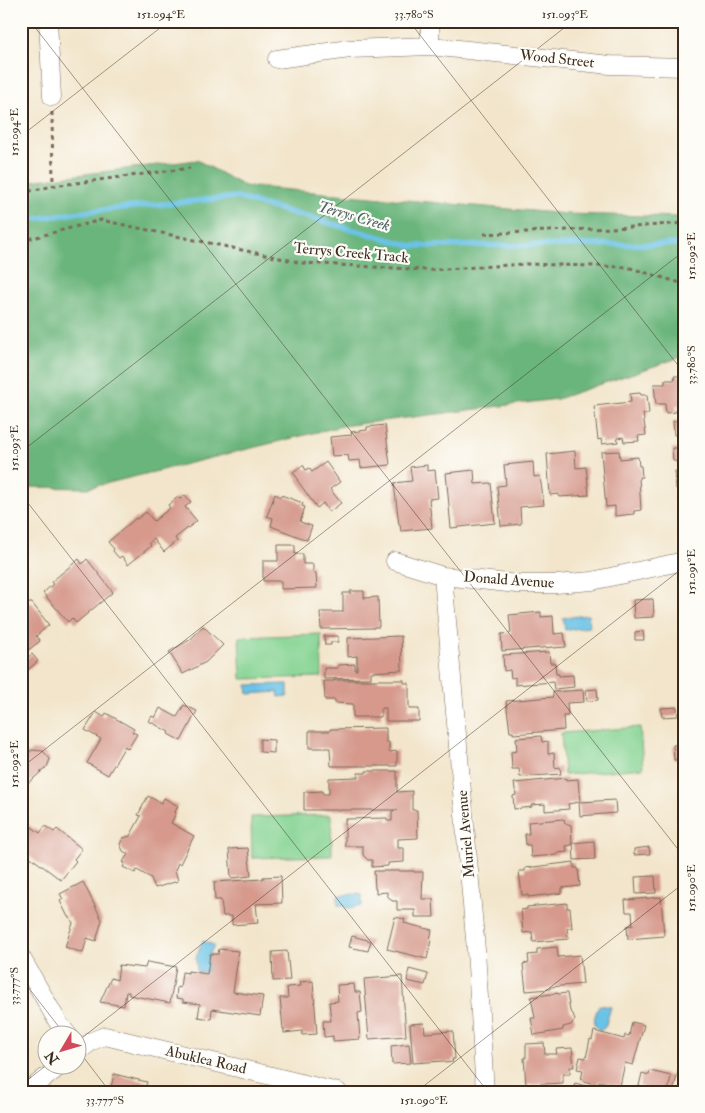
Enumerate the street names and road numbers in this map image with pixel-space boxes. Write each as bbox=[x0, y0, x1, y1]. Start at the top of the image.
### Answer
street label: Wood Street bbox=[518, 46, 595, 72]
street label: Terrys Creek Track bbox=[293, 239, 409, 267]
street label: Donald Avenue bbox=[463, 567, 555, 593]
street label: Muriel Avenue bbox=[453, 789, 479, 879]
street label: Abuklea Road bbox=[163, 1041, 249, 1079]

